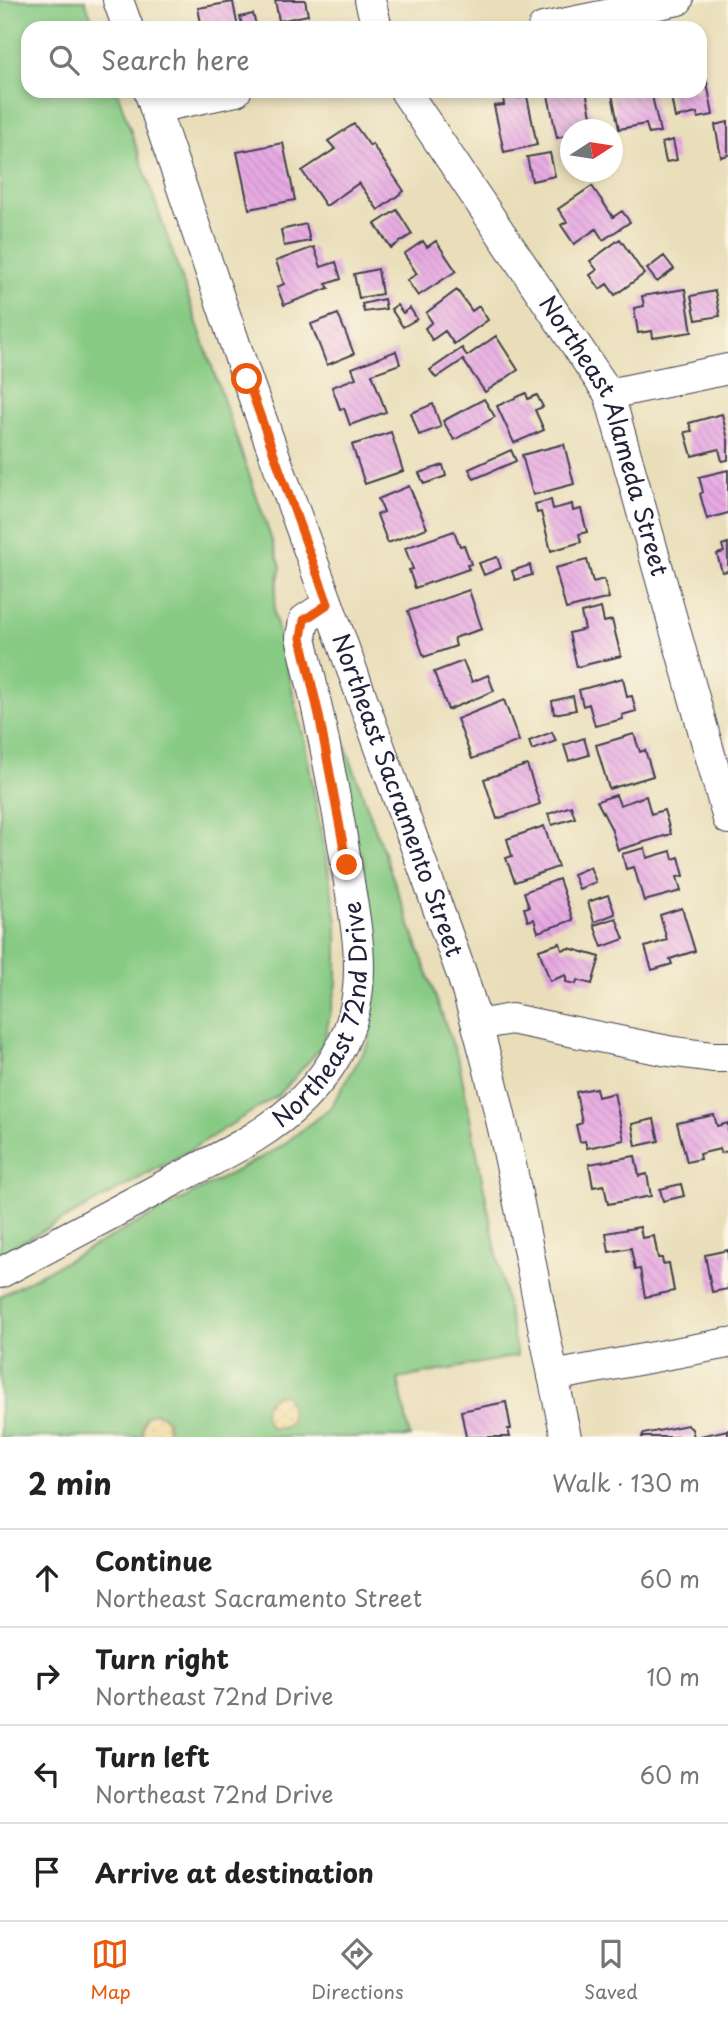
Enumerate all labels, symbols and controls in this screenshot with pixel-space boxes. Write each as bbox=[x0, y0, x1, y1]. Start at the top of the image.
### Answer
search box bbox=[21, 21, 707, 98]
text: Search here bbox=[101, 40, 250, 79]
icon: search bbox=[45, 41, 83, 79]
north arrow bbox=[560, 119, 623, 182]
street label: Northeast Alameda Street bbox=[531, 287, 679, 580]
route start bbox=[231, 363, 262, 394]
street label: Northeast Sacramento Street bbox=[324, 628, 474, 962]
route end bbox=[331, 849, 362, 880]
street label: Northeast 72nd Drive bbox=[264, 899, 375, 1135]
text: 2 min bbox=[28, 1460, 112, 1505]
text: Walk · 130 m bbox=[552, 1465, 700, 1500]
text: Continue bbox=[95, 1541, 212, 1580]
icon: ahead bbox=[28, 1559, 66, 1597]
text: 60 m bbox=[640, 1561, 700, 1596]
text: Northeast Sacramento Street bbox=[95, 1580, 422, 1615]
text: Turn right bbox=[95, 1639, 229, 1678]
icon: right bbox=[28, 1657, 66, 1695]
text: 10 m bbox=[646, 1659, 700, 1694]
text: Northeast 72nd Drive bbox=[95, 1678, 333, 1713]
text: Turn left bbox=[95, 1737, 210, 1776]
icon: left bbox=[28, 1755, 66, 1793]
text: 60 m bbox=[640, 1757, 700, 1792]
text: Northeast 72nd Drive bbox=[95, 1776, 333, 1811]
icon: arrive bbox=[28, 1853, 66, 1891]
text: Arrive at destination bbox=[95, 1853, 374, 1892]
tab: Map bbox=[90, 1935, 131, 2005]
tab: Directions bbox=[311, 1935, 404, 2005]
tab: Saved bbox=[584, 1935, 638, 2005]

